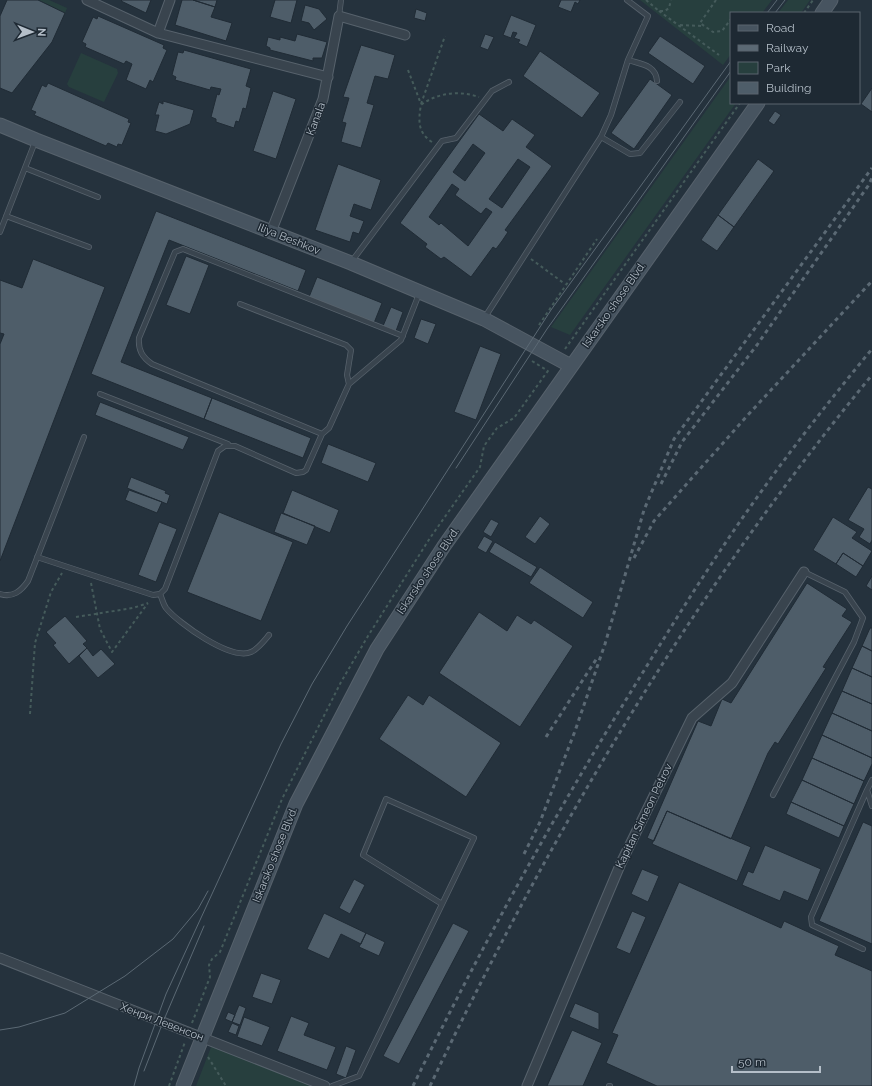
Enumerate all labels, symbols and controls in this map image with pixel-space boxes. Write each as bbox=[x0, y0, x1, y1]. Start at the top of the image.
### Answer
north arrow bbox=[12, 12, 52, 52]
legend bbox=[730, 12, 860, 104]
text: Road bbox=[766, 21, 795, 35]
text: N bbox=[35, 28, 48, 36]
text: Railway bbox=[766, 41, 809, 55]
text: Park bbox=[766, 61, 791, 75]
text: Building bbox=[766, 81, 812, 95]
street label: Kanala bbox=[304, 101, 328, 137]
street label: Iliya Beshkov bbox=[256, 221, 322, 257]
street label: Iskarsko shose Blvd. bbox=[580, 260, 648, 350]
street label: Iskarsko shose Blvd. bbox=[394, 525, 462, 617]
street label: Kapitan Simeon Petrov bbox=[613, 761, 675, 871]
street label: Iskarsko shose Blvd. bbox=[250, 806, 300, 904]
street label: Хенри Левенсон bbox=[119, 1000, 205, 1044]
scale bar bbox=[732, 1048, 820, 1074]
text: 50 m bbox=[738, 1055, 766, 1069]

